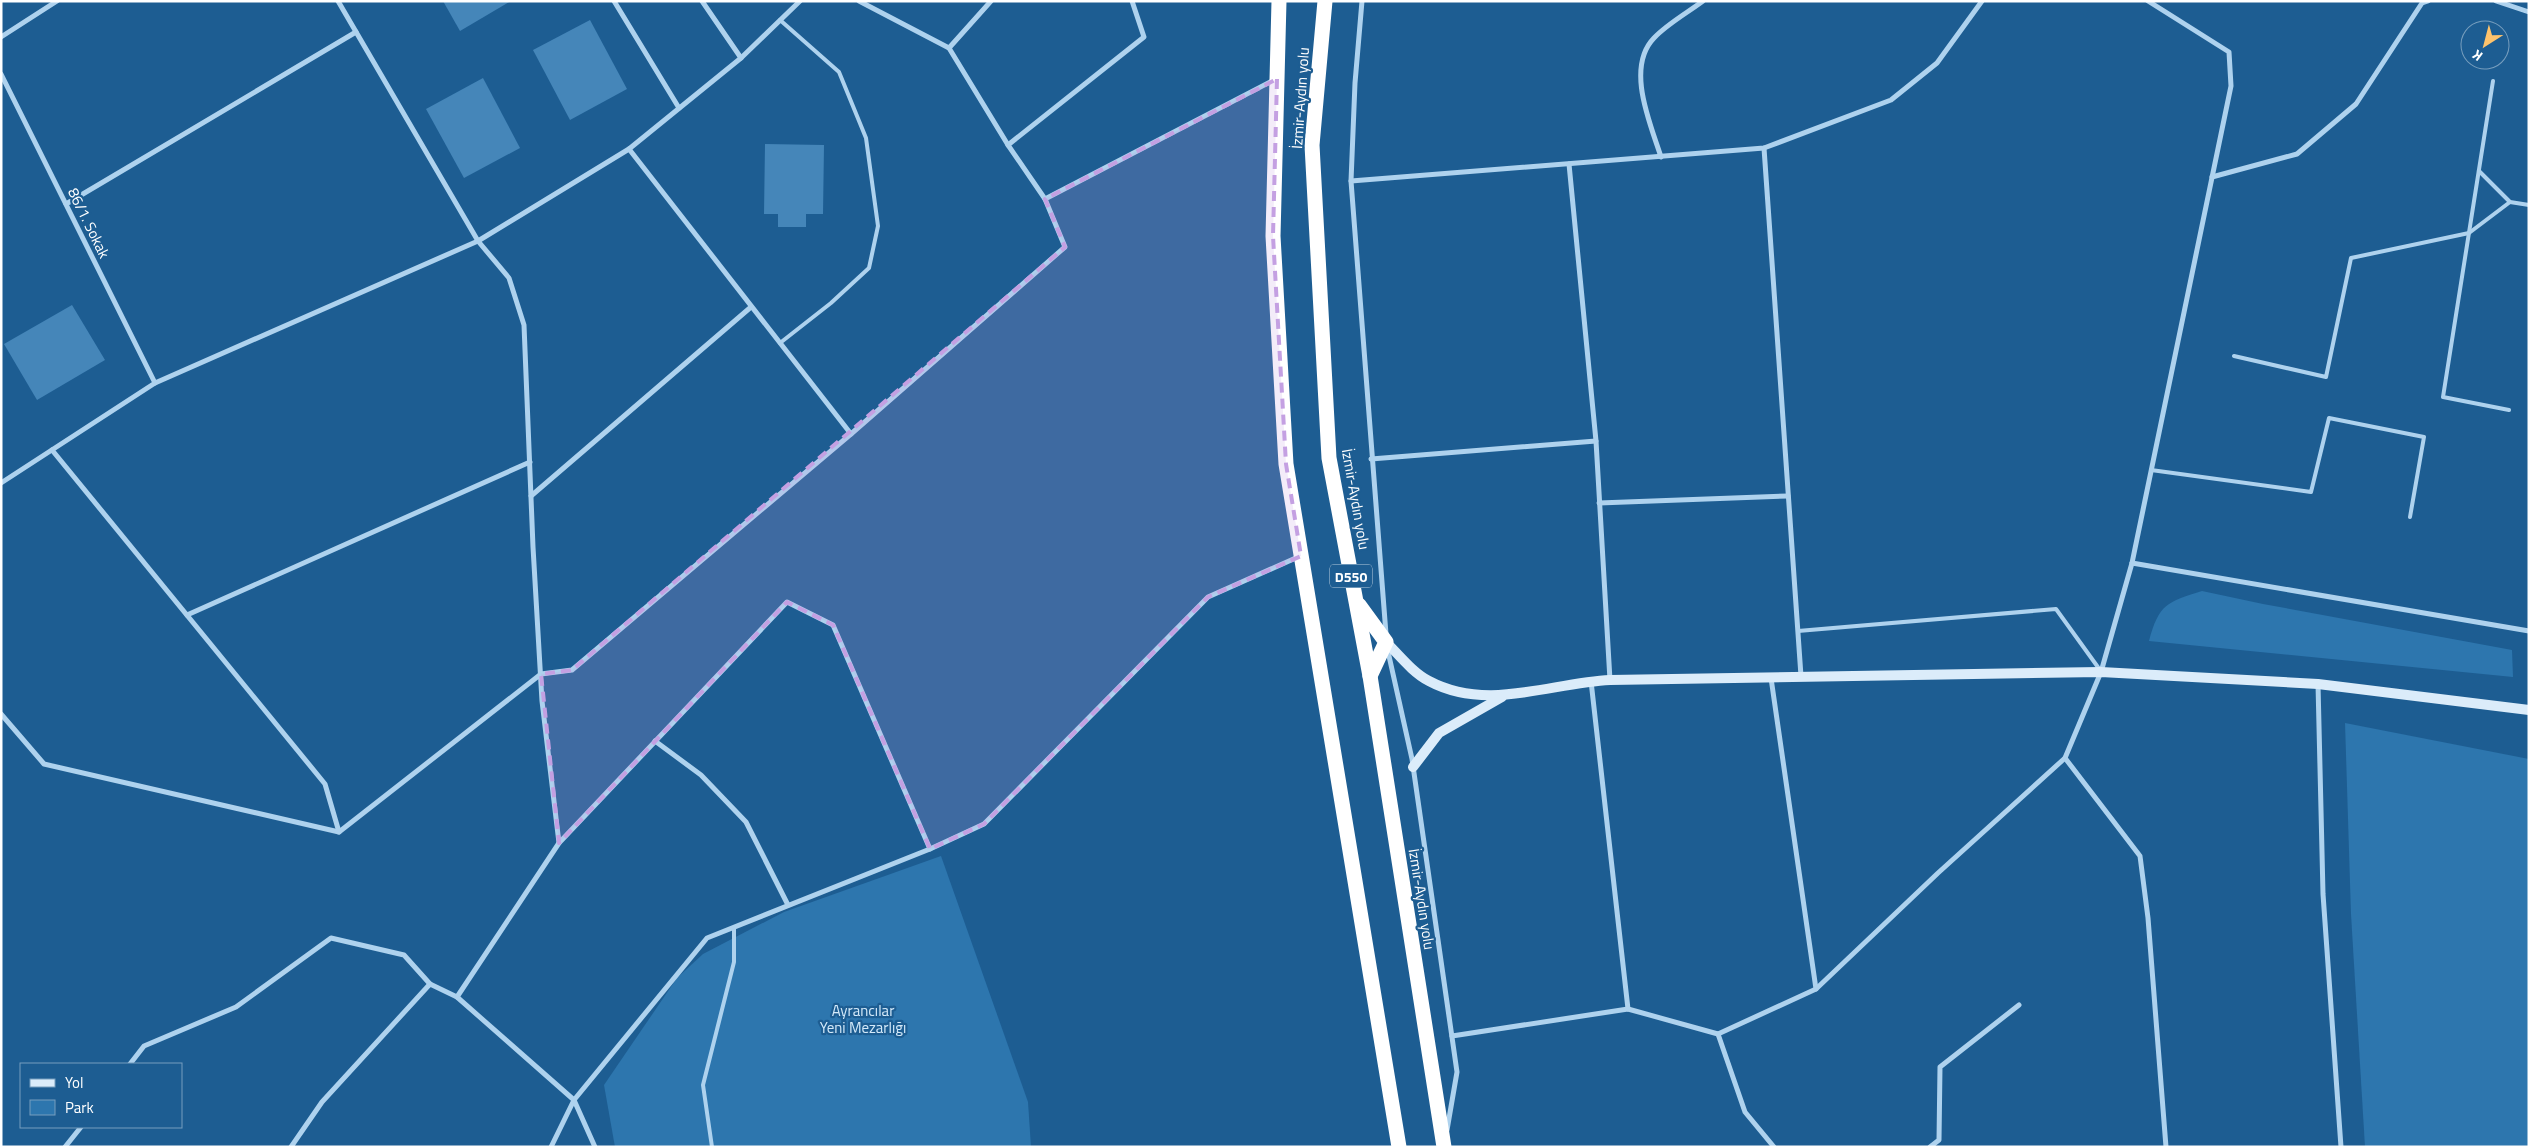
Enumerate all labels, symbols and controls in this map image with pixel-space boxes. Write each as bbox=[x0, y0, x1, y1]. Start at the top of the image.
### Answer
north arrow bbox=[2460, 20, 2510, 70]
text: K bbox=[2467, 45, 2487, 67]
street label: İzmir-Aydın yolu bbox=[1285, 46, 1315, 150]
street label: 86/1. Sokak bbox=[62, 184, 116, 262]
street label: İzmir-Aydın yolu bbox=[1336, 447, 1376, 551]
road number: D550 bbox=[1330, 564, 1372, 588]
street label: İzmir-Aydın yolu bbox=[1403, 847, 1441, 951]
park label: Ayrancılar Yeni Mezarlığı bbox=[820, 999, 906, 1039]
legend bbox=[20, 1063, 182, 1128]
text: Yol bbox=[65, 1071, 83, 1094]
text: Park bbox=[65, 1096, 94, 1119]

